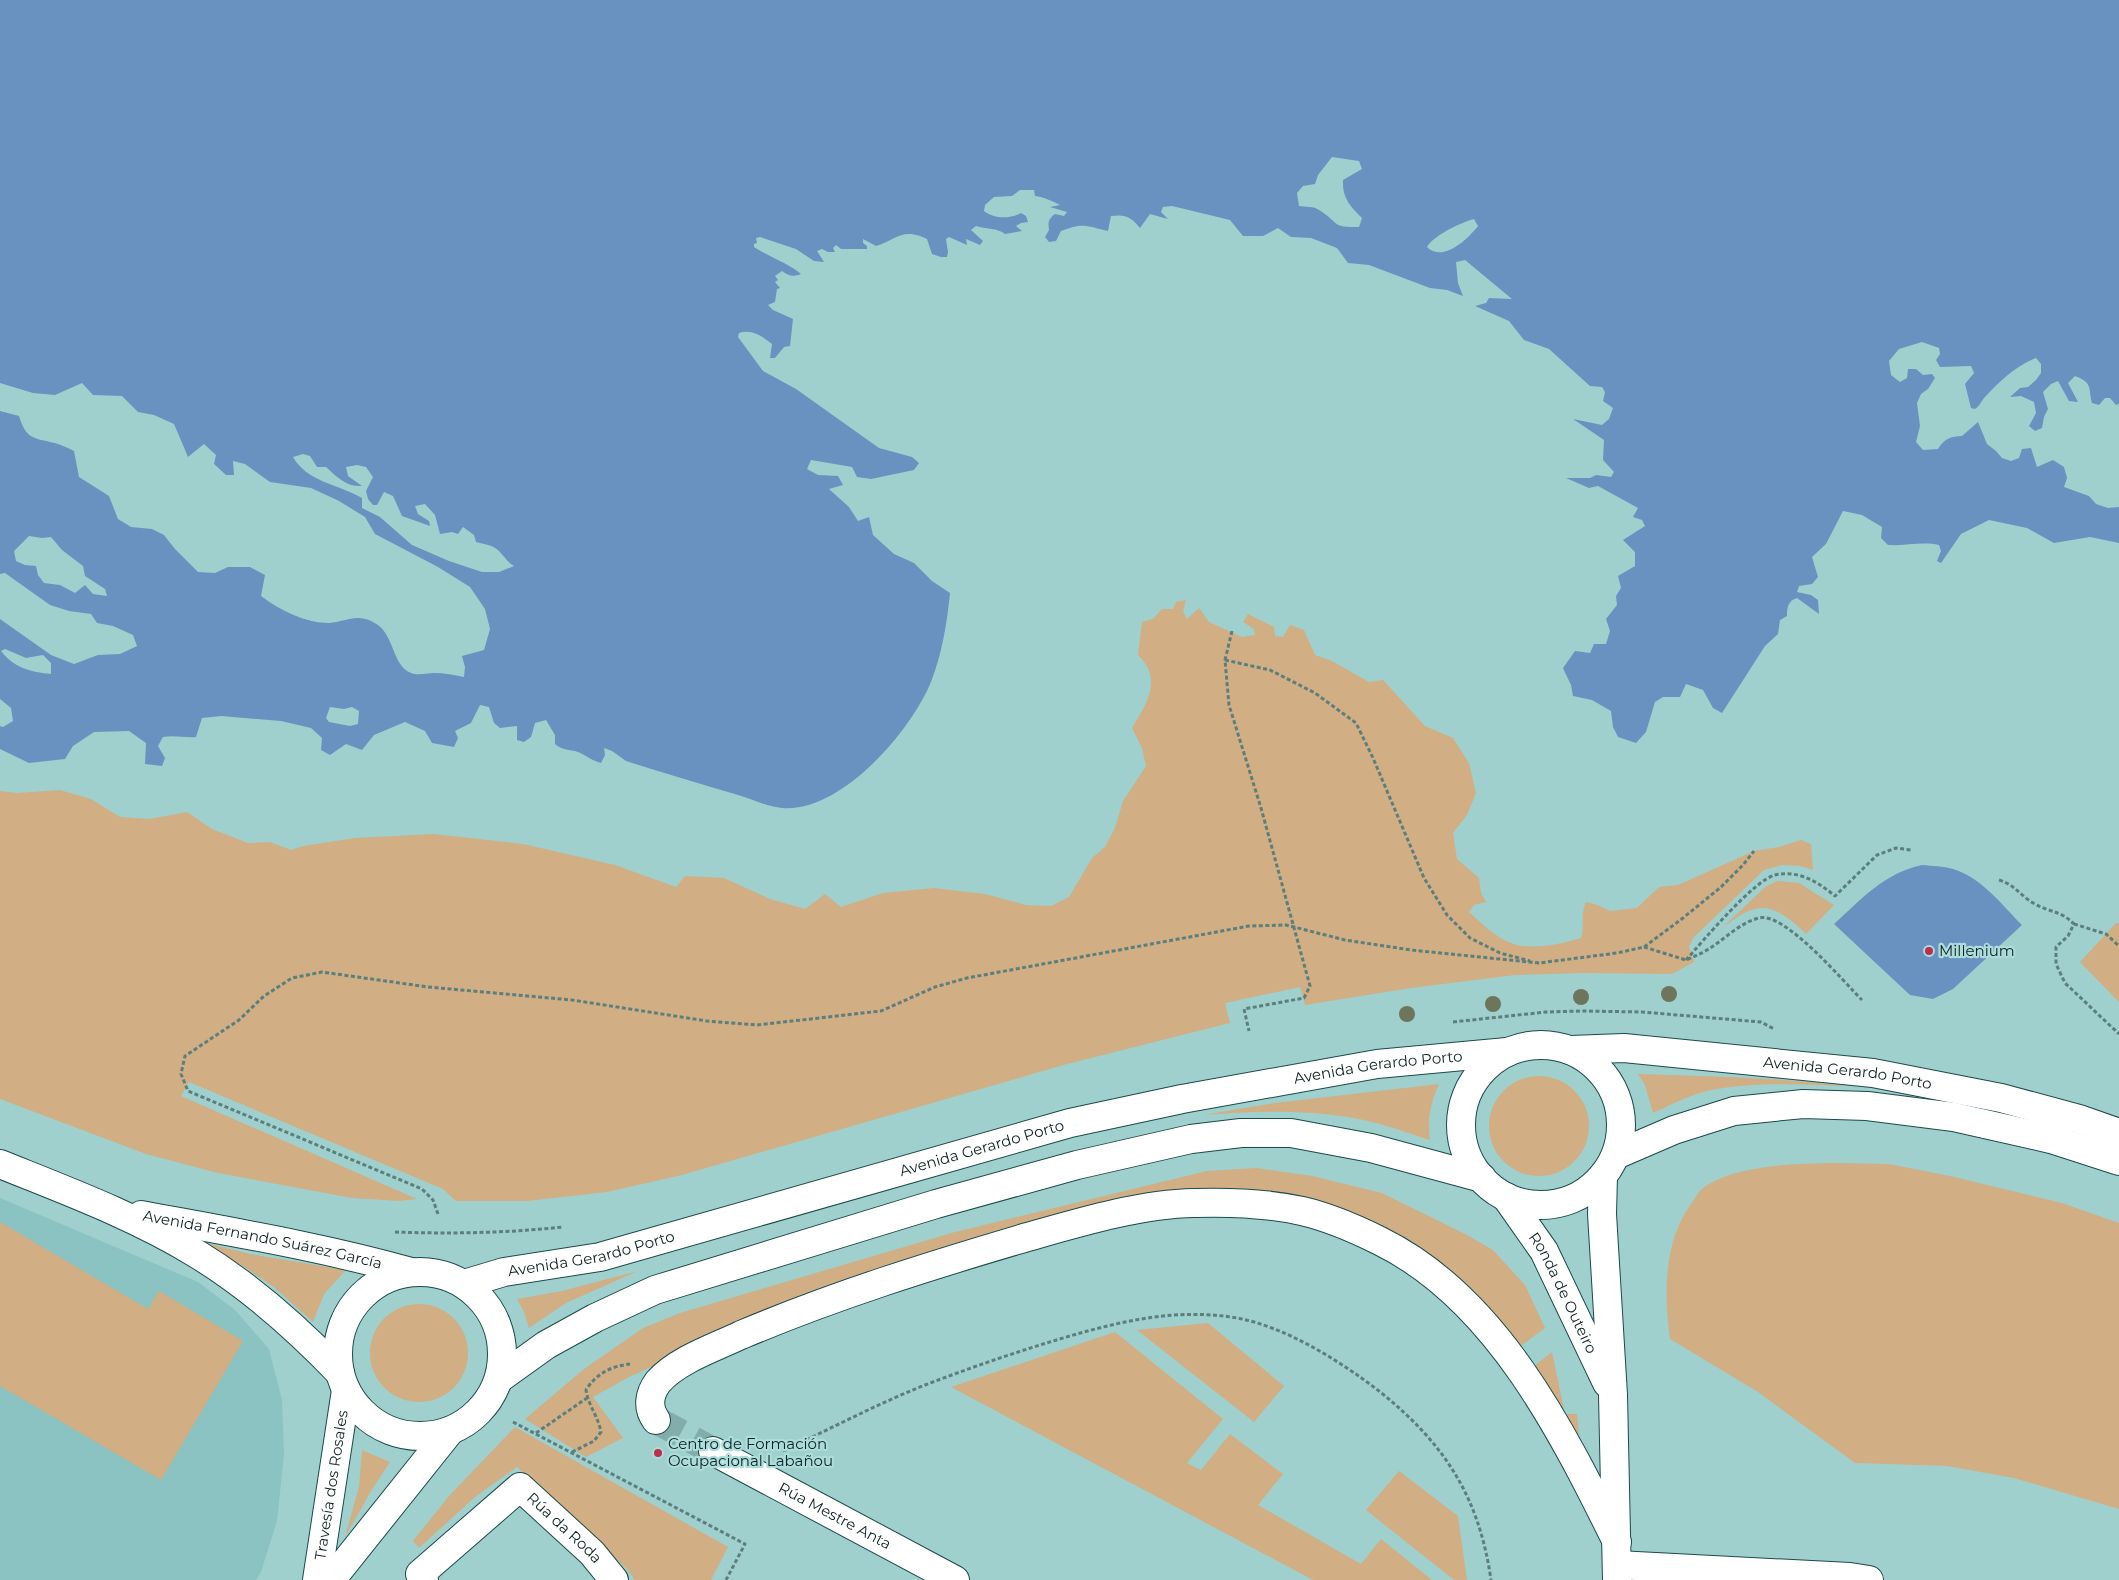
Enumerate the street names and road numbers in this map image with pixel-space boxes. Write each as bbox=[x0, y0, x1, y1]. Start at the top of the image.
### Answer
street label: Avenida Gerardo Porto bbox=[1292, 1046, 1463, 1088]
street label: Avenida Gerardo Porto bbox=[1762, 1052, 1934, 1093]
street label: Avenida Gerardo Porto bbox=[897, 1115, 1066, 1180]
street label: Avenida Fernando Suárez García bbox=[142, 1206, 384, 1273]
street label: Avenida Gerardo Porto bbox=[507, 1226, 677, 1280]
street label: Ronda de Outeiro bbox=[1525, 1228, 1602, 1357]
street label: Travesía dos Rosales bbox=[310, 1409, 352, 1561]
street label: Rúa Mestre Anta bbox=[775, 1478, 895, 1553]
street label: Rúa da Roda bbox=[523, 1488, 606, 1567]

